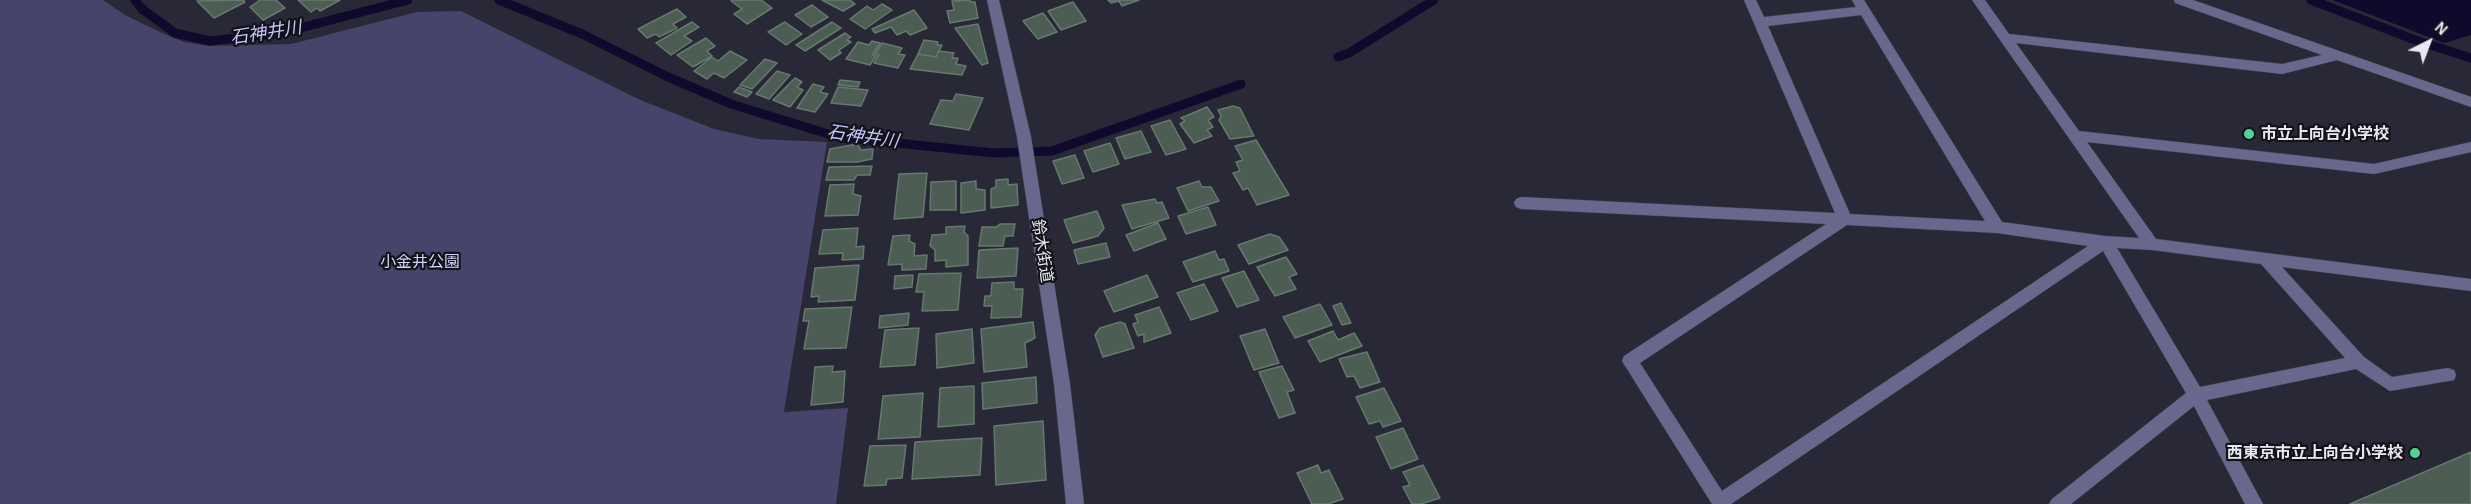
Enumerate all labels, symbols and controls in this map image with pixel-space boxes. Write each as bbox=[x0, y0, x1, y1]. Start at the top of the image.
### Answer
north arrow bbox=[2399, 12, 2459, 72]
water label: 石神井川 bbox=[229, 17, 303, 49]
text: N bbox=[2432, 19, 2451, 38]
water label: 石神井川 bbox=[826, 121, 900, 153]
place label: 市立上向台小学校 bbox=[2261, 124, 2389, 144]
marker: 市立上向台小学校 bbox=[2242, 127, 2256, 141]
street label: 鈴木街道 bbox=[1028, 218, 1056, 284]
park label: 小金井公園 bbox=[380, 252, 460, 272]
place label: 西東京市立上向台小学校 bbox=[2227, 443, 2403, 463]
marker: 西東京市立上向台小学校 bbox=[2408, 446, 2422, 460]

